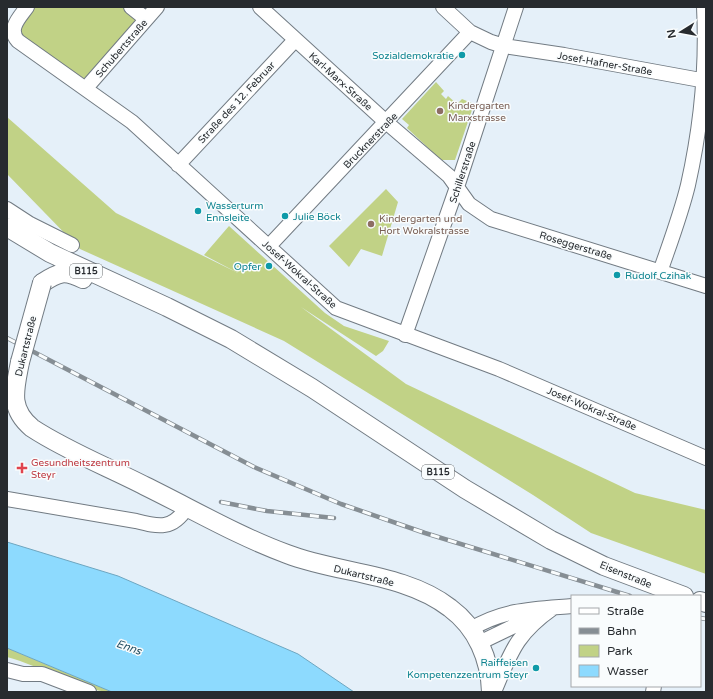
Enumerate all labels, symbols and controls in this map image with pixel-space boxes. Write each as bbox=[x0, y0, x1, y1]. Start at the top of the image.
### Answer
north arrow bbox=[661, 12, 701, 52]
street label: Schubertstraße bbox=[93, 17, 150, 80]
text: N bbox=[664, 28, 679, 39]
street label: Karl-Marx-Straße bbox=[306, 50, 375, 114]
place label: Sozialdemokratie bbox=[372, 50, 454, 62]
marker: Sozialdemokratie bbox=[457, 50, 467, 60]
street label: Josef-Hafner-Straße bbox=[556, 50, 654, 78]
street label: Straße des 12. Februar bbox=[196, 59, 278, 146]
place label: Kindergarten Marxstrasse bbox=[448, 100, 510, 124]
marker: Kindergarten Marxstrasse bbox=[435, 106, 445, 116]
street label: Brucknerstraße bbox=[341, 110, 401, 171]
street label: Schillerstraße bbox=[447, 140, 479, 205]
place label: Wasserturm Ennsleite bbox=[206, 200, 263, 224]
marker: Wasserturm Ennsleite bbox=[193, 206, 203, 216]
marker: Julie Böck bbox=[280, 211, 290, 221]
place label: Julie Böck bbox=[293, 211, 341, 223]
place label: Kindergarten und Hort Wokralstrasse bbox=[379, 213, 469, 237]
marker: Kindergarten und Hort Wokralstrasse bbox=[366, 219, 376, 229]
street label: Roseggerstraße bbox=[538, 229, 614, 263]
street label: Josef-Wokral-Straße bbox=[260, 238, 339, 312]
place label: Opfer bbox=[234, 261, 261, 273]
marker: Opfer bbox=[264, 261, 274, 271]
road number: B115 bbox=[70, 264, 102, 278]
marker: Rudolf Czihak bbox=[612, 270, 622, 280]
place label: Rudolf Czihak bbox=[625, 270, 692, 282]
street label: Dukartstraße bbox=[13, 314, 39, 378]
street label: Josef-Wokral-Straße bbox=[545, 385, 639, 433]
place label: Gesundheitszentrum Steyr bbox=[31, 457, 130, 481]
marker: Gesundheitszentrum Steyr bbox=[16, 462, 28, 474]
road number: B115 bbox=[422, 465, 454, 479]
street label: Eisenstraße bbox=[598, 559, 654, 591]
street label: Dukartstraße bbox=[332, 563, 396, 589]
legend bbox=[571, 595, 701, 687]
text: Straße bbox=[607, 604, 644, 618]
text: Bahn bbox=[607, 624, 637, 638]
water label: Enns bbox=[115, 637, 144, 658]
text: Park bbox=[607, 644, 633, 658]
place label: Raiffeisen Kompetenzzentrum Steyr bbox=[407, 657, 528, 681]
marker: Raiffeisen Kompetenzzentrum Steyr bbox=[531, 663, 541, 673]
text: Wasser bbox=[607, 664, 649, 678]

